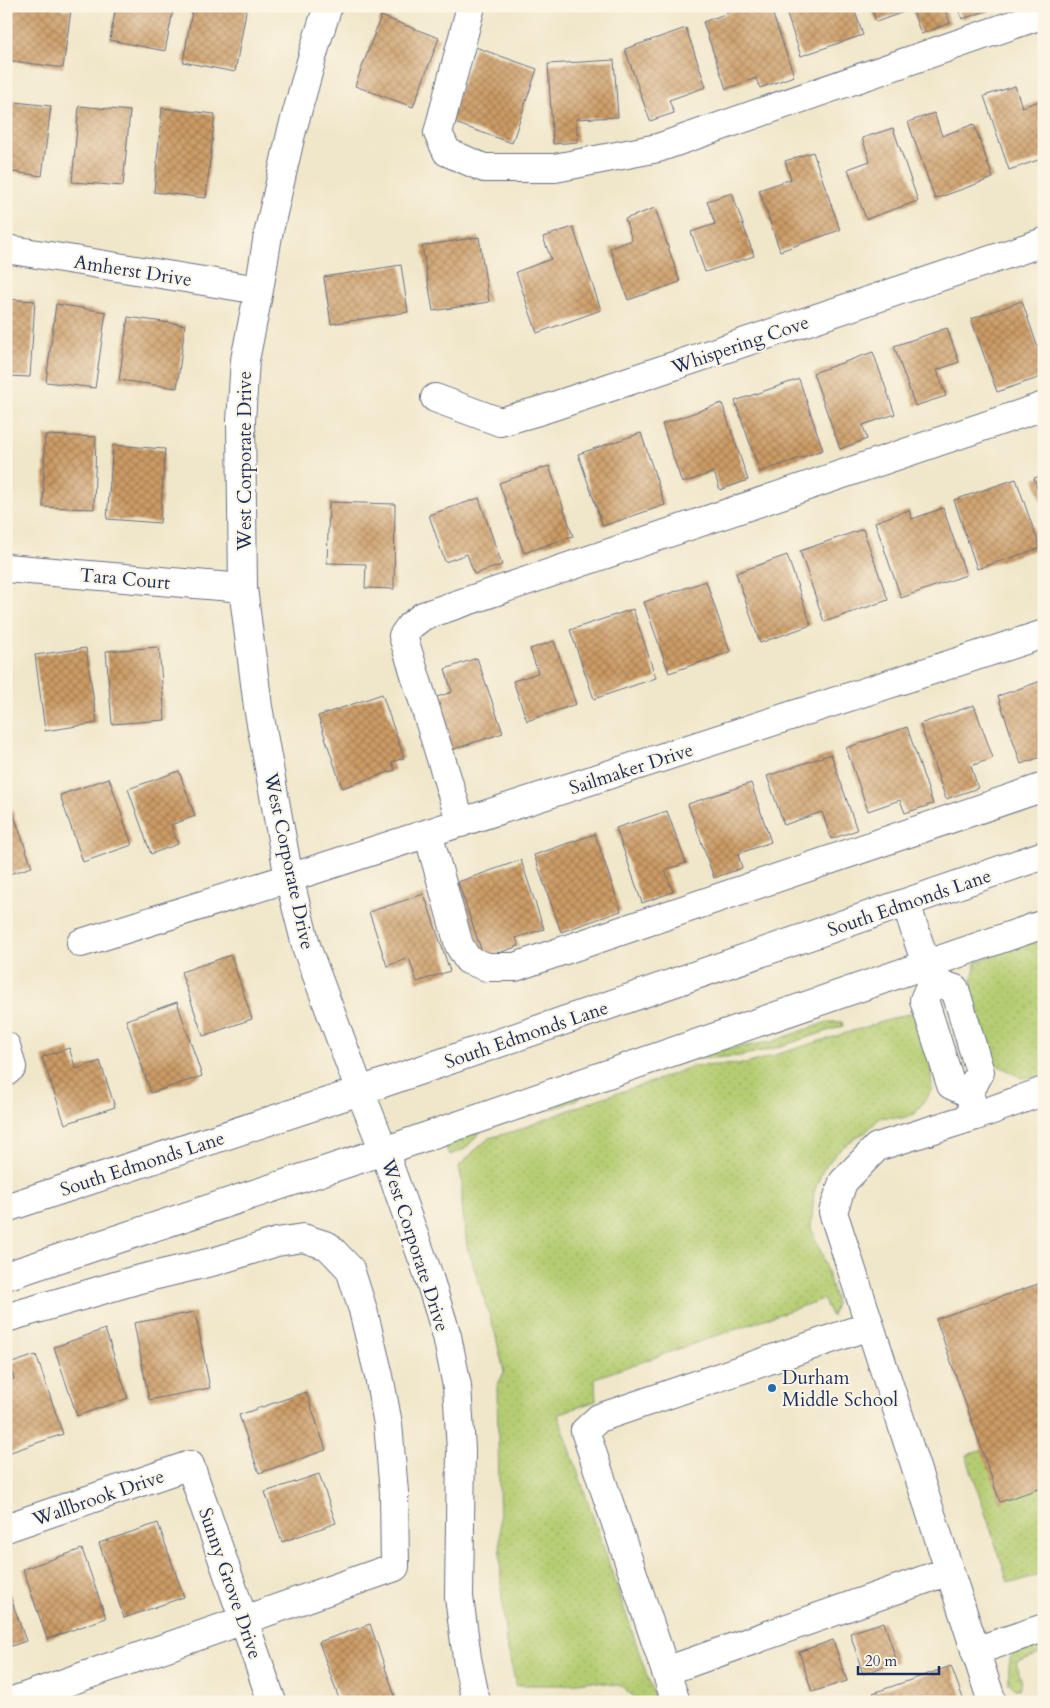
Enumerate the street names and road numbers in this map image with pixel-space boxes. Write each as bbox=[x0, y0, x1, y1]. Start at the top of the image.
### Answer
street label: Amherst Drive bbox=[72, 249, 194, 293]
street label: Whispering Cove bbox=[667, 309, 813, 381]
street label: West Corporate Drive bbox=[232, 371, 258, 552]
street label: Tara Court bbox=[79, 562, 171, 596]
street label: Sailmaker Drive bbox=[566, 737, 697, 801]
street label: West Corporate Drive bbox=[257, 769, 320, 952]
street label: South Edmonds Lane bbox=[824, 863, 995, 943]
street label: South Edmonds Lane bbox=[441, 995, 612, 1075]
street label: South Edmonds Lane bbox=[57, 1125, 228, 1203]
street label: West Corporate Drive bbox=[375, 1155, 455, 1335]
street label: Wallbrook Drive bbox=[28, 1463, 168, 1533]
street label: Sunny Grove Drive bbox=[192, 1504, 268, 1662]

